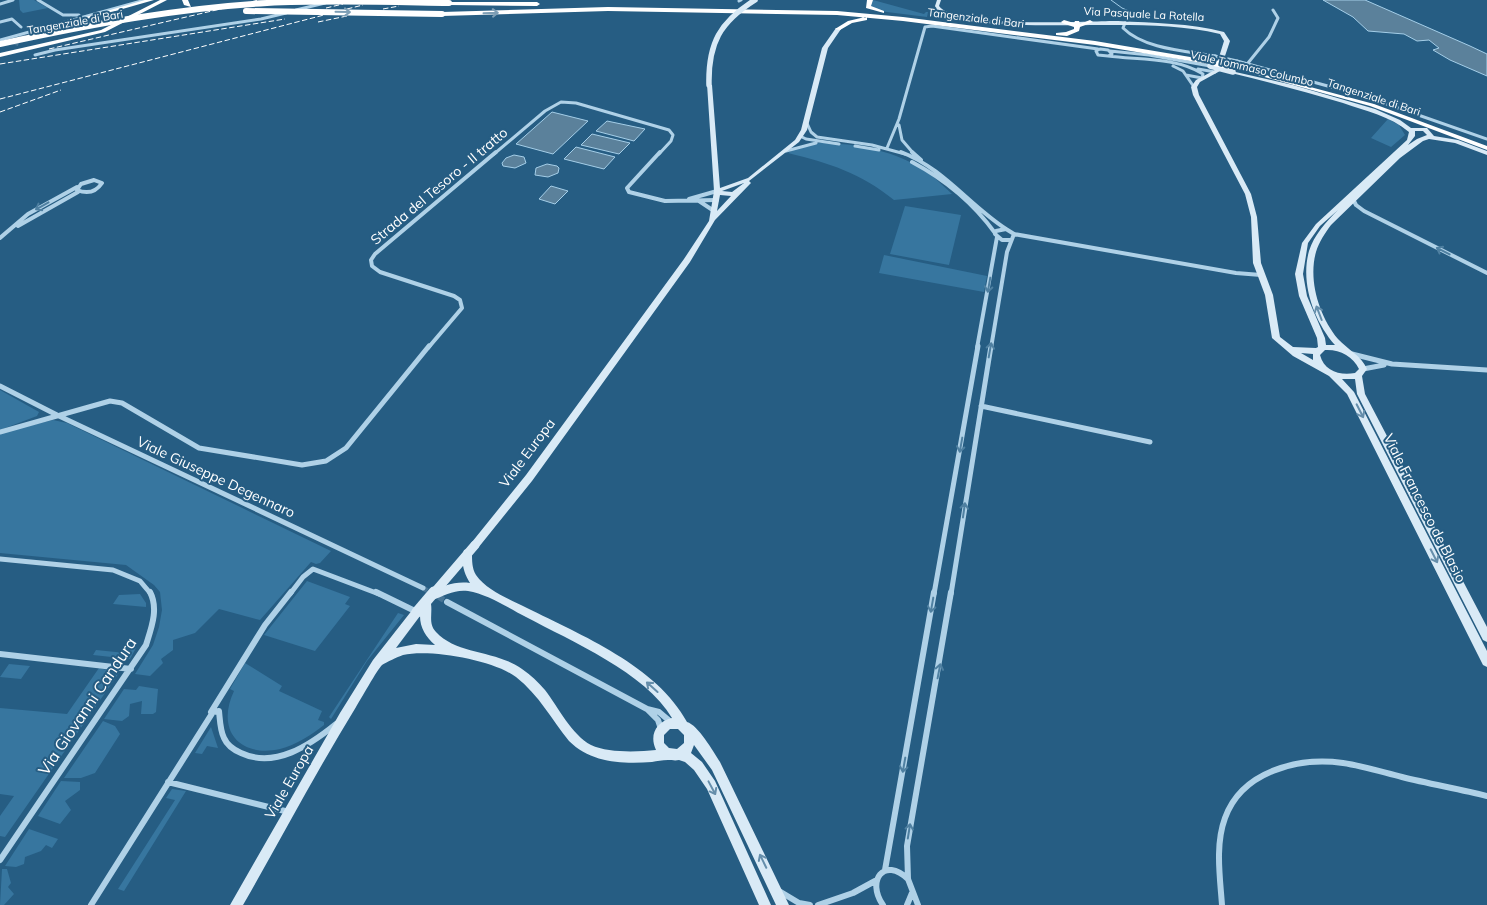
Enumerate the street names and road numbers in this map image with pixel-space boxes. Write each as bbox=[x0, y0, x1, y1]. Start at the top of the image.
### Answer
street label: Via Pasquale La Rotella bbox=[1083, 4, 1205, 24]
street label: Tangenziale di Bari bbox=[927, 5, 1025, 31]
street label: Tangenziale di Bari bbox=[26, 7, 124, 37]
street label: Viale Tommaso Columbo bbox=[1189, 47, 1315, 89]
street label: Tangenziale di Bari bbox=[1326, 75, 1422, 119]
street label: Strada del Tesoro - II tratto bbox=[367, 123, 511, 249]
street label: Viale Europa bbox=[495, 415, 559, 491]
street label: Viale Francesco de Blasio bbox=[1380, 431, 1470, 585]
street label: Viale Giuseppe Degennaro bbox=[134, 432, 298, 522]
street label: Via Giovanni Candura bbox=[33, 633, 141, 779]
street label: Viale Europa bbox=[261, 742, 317, 822]

